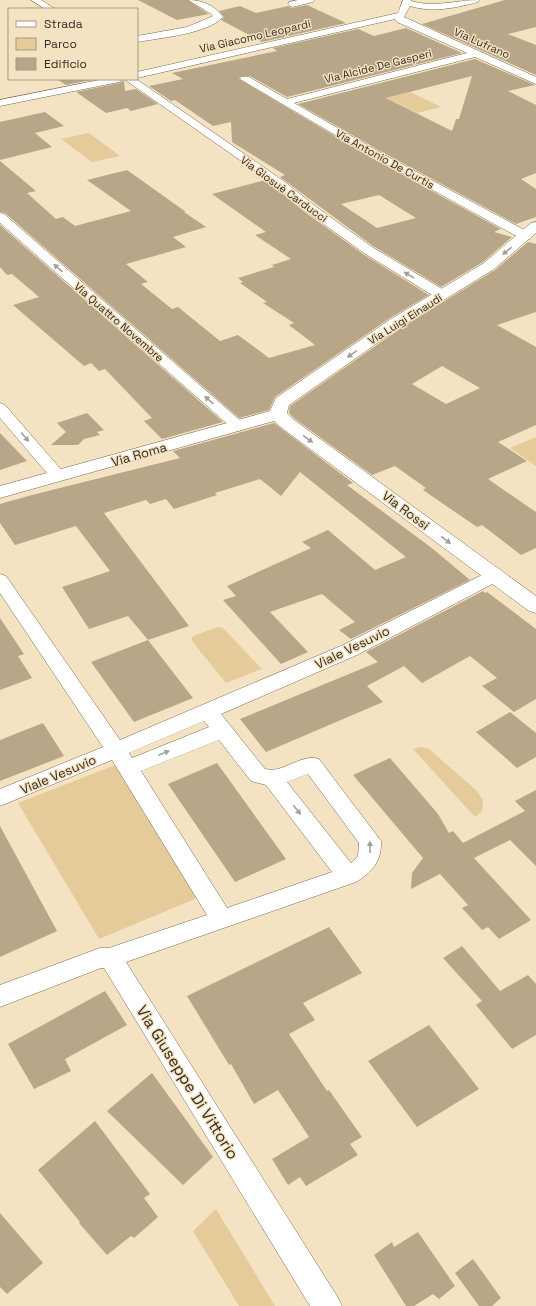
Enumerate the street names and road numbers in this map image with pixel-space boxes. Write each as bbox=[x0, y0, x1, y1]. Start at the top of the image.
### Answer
street label: Via Giacomo Leopardi bbox=[198, 16, 312, 56]
street label: Via Lufrano bbox=[452, 24, 512, 62]
street label: Via Alcide De Gasperi bbox=[323, 46, 433, 86]
street label: Via Antonio De Curtis bbox=[333, 126, 437, 192]
street label: Via Giosuè Carducci bbox=[238, 153, 331, 225]
street label: Via Quattro Novembre bbox=[71, 279, 167, 365]
street label: Via Luigi Einaudi bbox=[365, 290, 445, 347]
street label: Via Roma bbox=[109, 438, 169, 471]
street label: Via Rossi bbox=[379, 487, 433, 534]
street label: Viale Vesuvio bbox=[312, 622, 392, 673]
street label: Viale Vesuvio bbox=[18, 751, 99, 798]
street label: Via Giuseppe Di Vittorio bbox=[132, 1001, 244, 1163]

